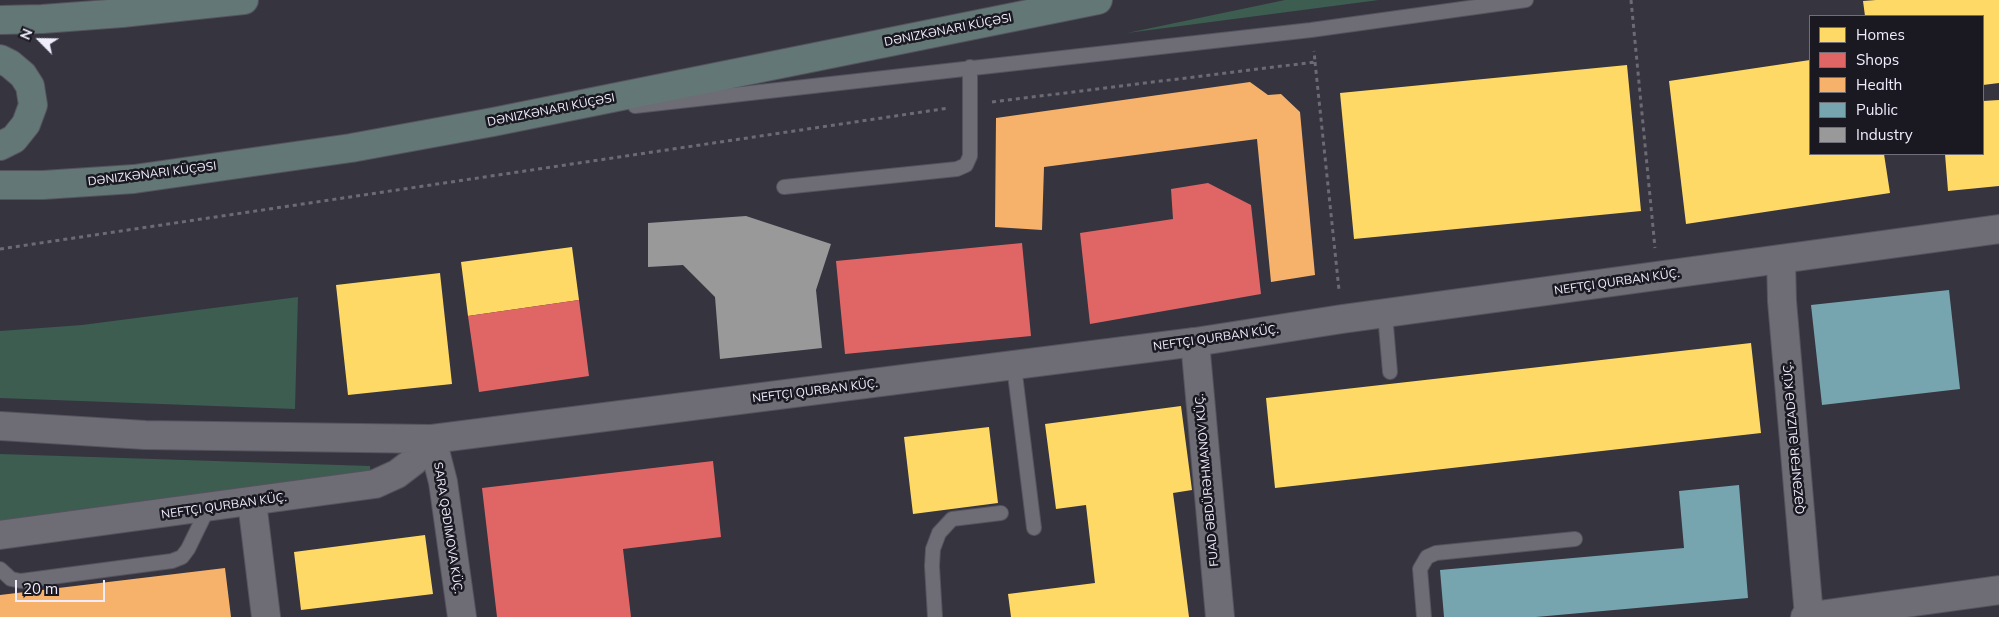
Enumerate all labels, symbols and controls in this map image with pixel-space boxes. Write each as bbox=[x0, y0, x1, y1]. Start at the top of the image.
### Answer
street label: DƏNIZKƏNARI KÜÇƏSI bbox=[883, 11, 1013, 49]
north arrow bbox=[15, 15, 65, 65]
legend bbox=[1809, 15, 1984, 155]
text: Homes bbox=[1856, 25, 1905, 44]
text: N bbox=[16, 26, 37, 43]
text: Shops bbox=[1856, 50, 1899, 69]
text: Health bbox=[1856, 75, 1902, 94]
street label: DƏNIZKƏNARI KÜÇƏSI bbox=[486, 91, 616, 129]
text: Public bbox=[1856, 100, 1898, 119]
text: Industry bbox=[1856, 125, 1913, 144]
street label: DƏNIZKƏNARI KÜÇƏSI bbox=[87, 159, 217, 189]
street label: NEFTÇI QURBAN KÜÇ. bbox=[1553, 266, 1681, 298]
street label: NEFTÇI QURBAN KÜÇ. bbox=[1152, 322, 1280, 354]
street label: QƏZƏNFƏR ƏLIZADƏ KÜÇ. bbox=[1780, 361, 1808, 515]
street label: NEFTÇI QURBAN KÜÇ. bbox=[751, 376, 879, 406]
street label: FUAD ƏBDÜRƏHMANOV KÜÇ. bbox=[1192, 393, 1222, 567]
street label: SARA QƏDIMOVA KÜÇ. bbox=[430, 461, 466, 595]
street label: NEFTÇI QURBAN KÜÇ. bbox=[160, 490, 288, 522]
scale bar bbox=[18, 570, 108, 602]
text: 20 m bbox=[23, 579, 58, 598]

